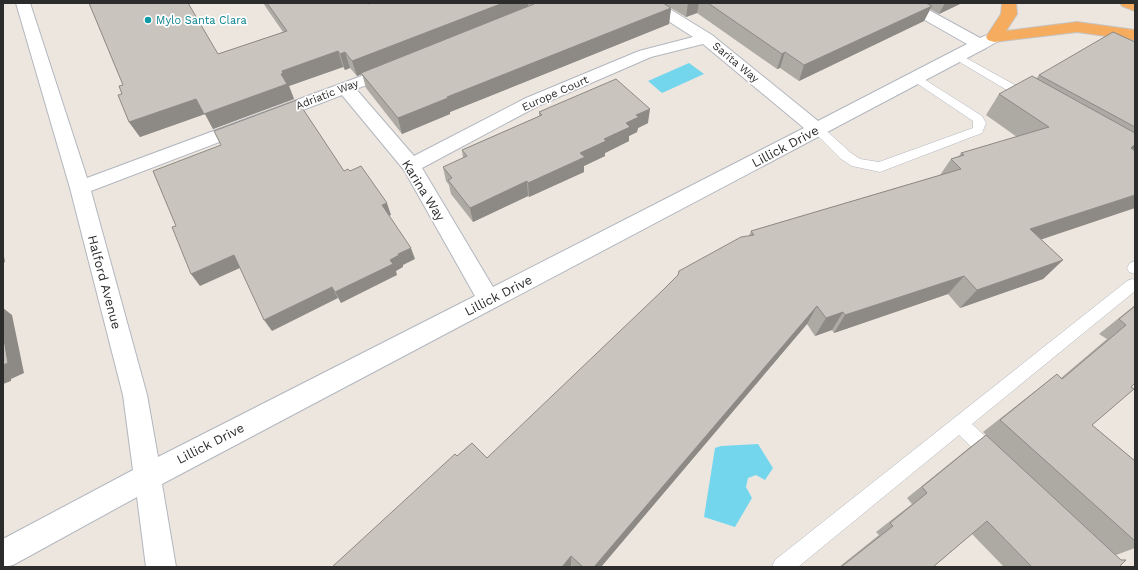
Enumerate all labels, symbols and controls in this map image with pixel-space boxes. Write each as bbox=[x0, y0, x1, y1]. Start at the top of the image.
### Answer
place label: Mylo Santa Clara bbox=[156, 14, 247, 27]
marker: Mylo Santa Clara bbox=[143, 15, 153, 25]
street label: Sarita Way bbox=[710, 39, 762, 86]
street label: Europe Court bbox=[520, 73, 591, 114]
street label: Adriatic Way bbox=[294, 76, 361, 112]
street label: Lillick Drive bbox=[749, 123, 821, 170]
street label: Karina Way bbox=[399, 157, 448, 224]
street label: Halford Avenue bbox=[85, 233, 124, 331]
street label: Lillick Drive bbox=[462, 272, 535, 319]
street label: Lillick Drive bbox=[174, 420, 247, 467]

